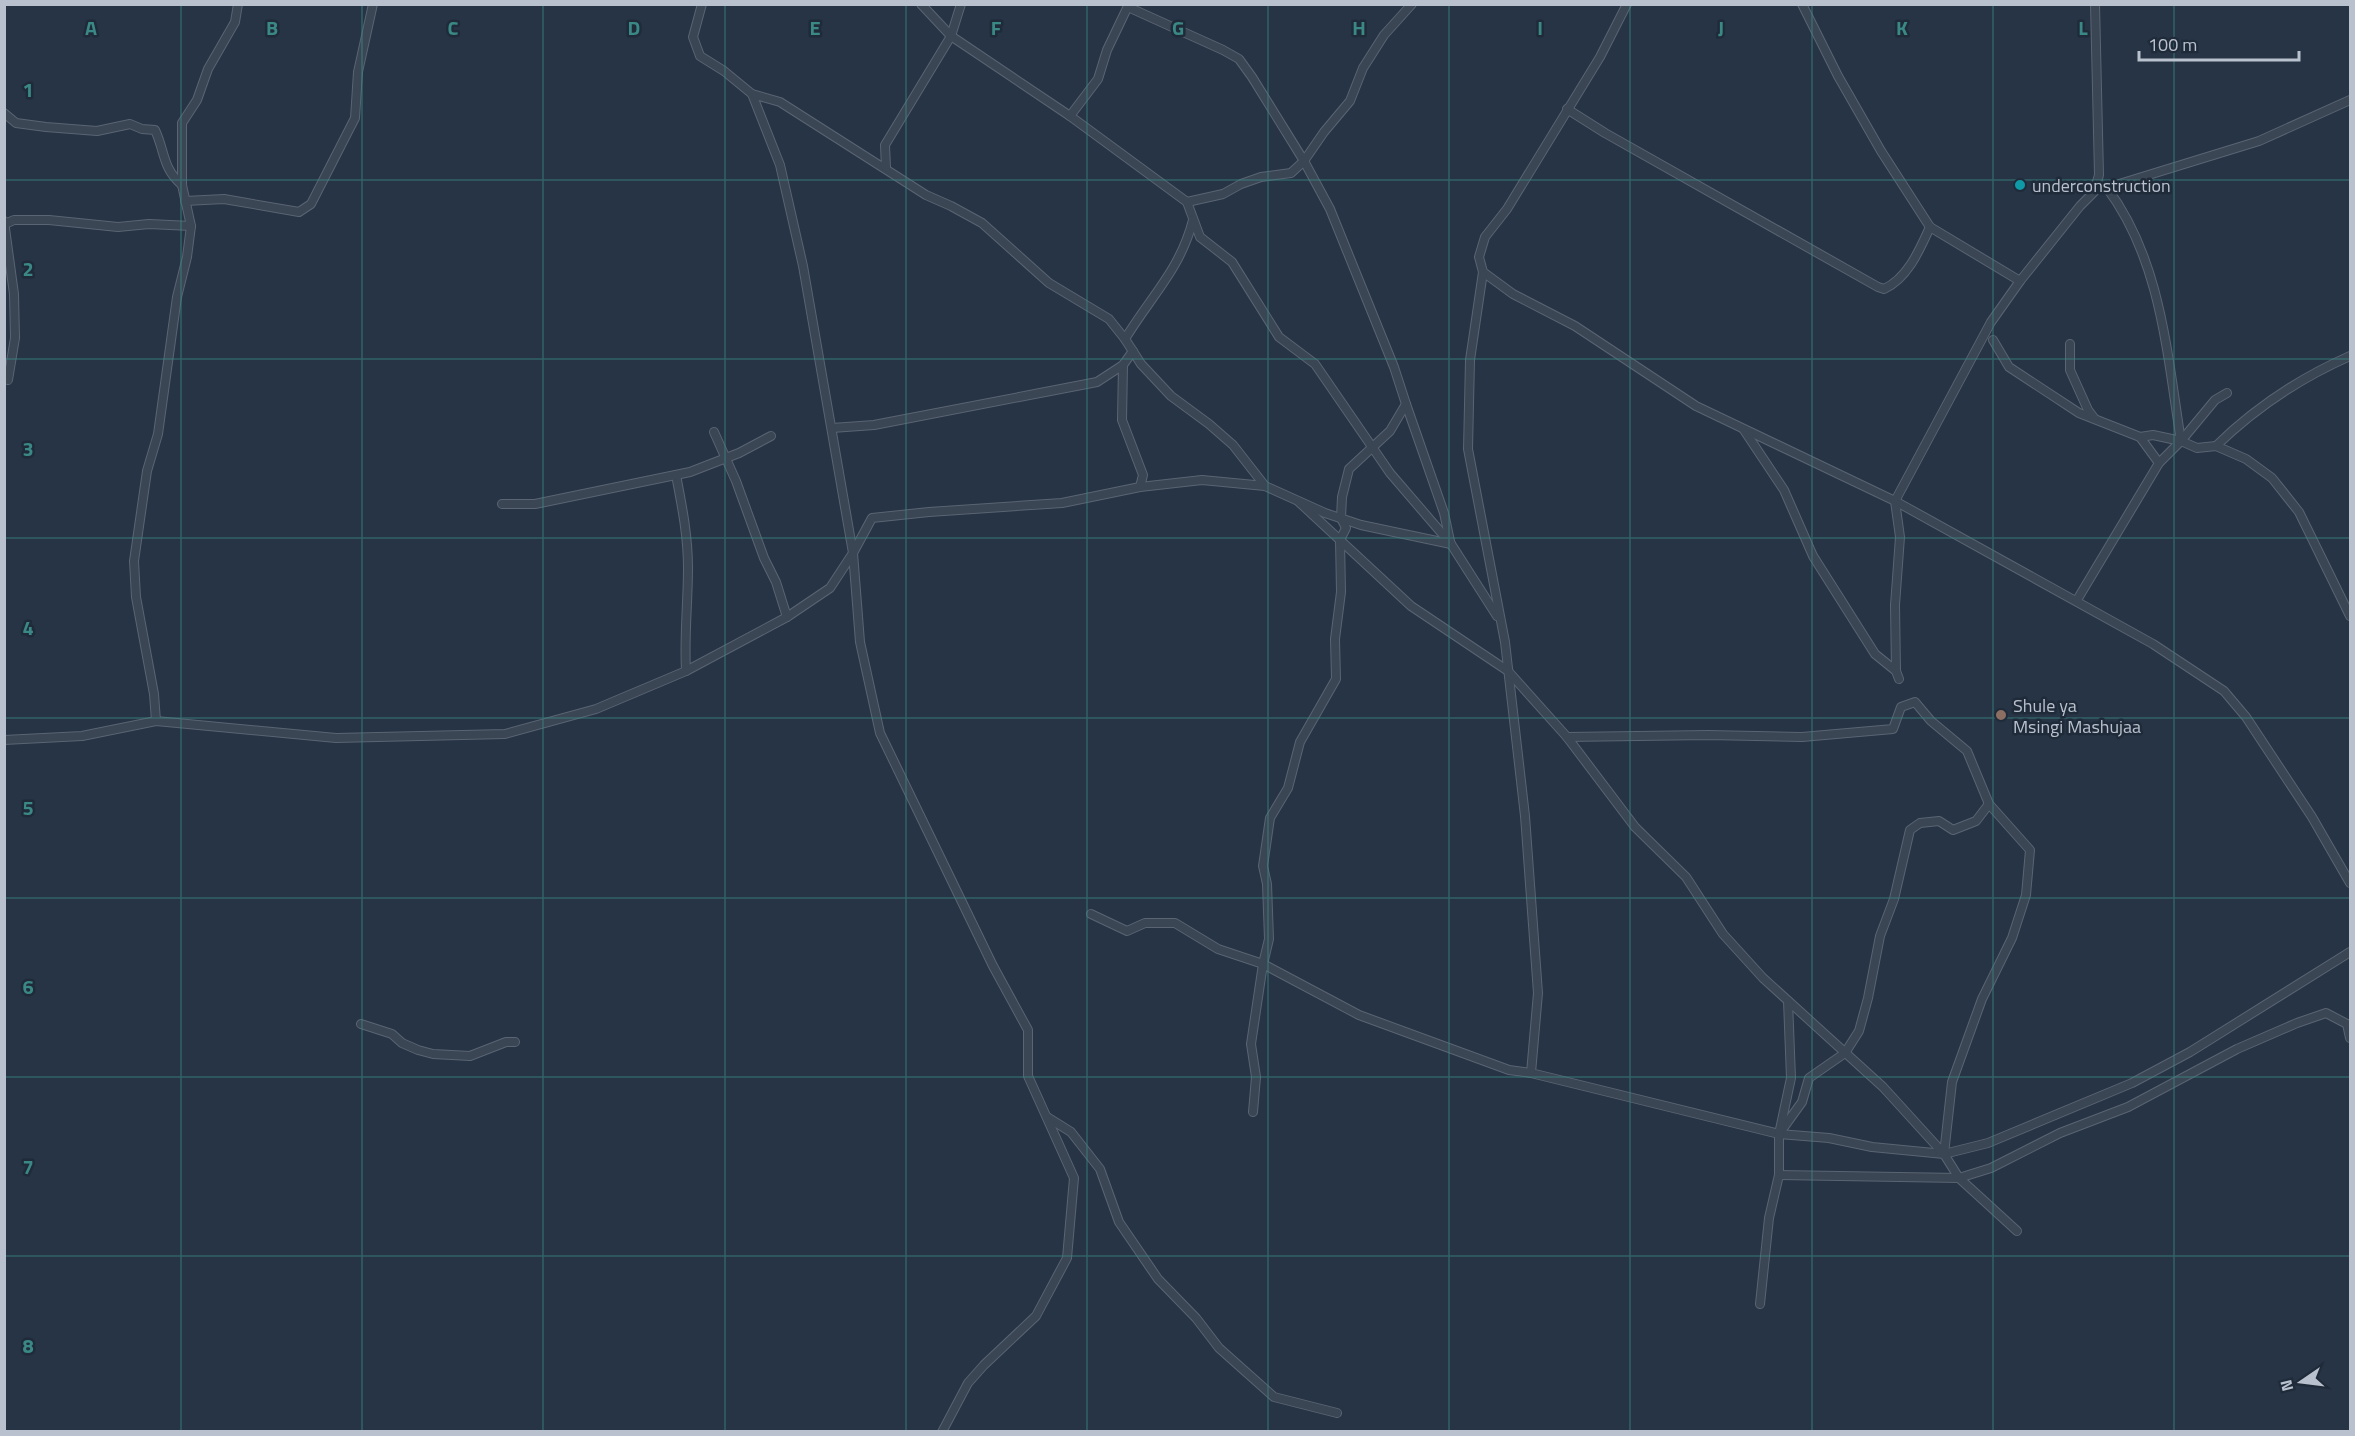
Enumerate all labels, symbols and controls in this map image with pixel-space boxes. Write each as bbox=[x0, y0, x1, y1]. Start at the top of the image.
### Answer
text: A bbox=[85, 12, 97, 43]
text: B bbox=[266, 12, 278, 43]
text: C bbox=[448, 12, 459, 43]
text: D bbox=[628, 12, 640, 43]
text: E bbox=[809, 12, 821, 43]
text: F bbox=[991, 12, 1002, 43]
text: G bbox=[1172, 12, 1184, 43]
text: H bbox=[1352, 12, 1366, 43]
text: I bbox=[1537, 12, 1543, 43]
text: J bbox=[1718, 12, 1724, 43]
text: K bbox=[1896, 12, 1908, 43]
text: L bbox=[2078, 12, 2088, 43]
scale bar bbox=[2139, 24, 2300, 62]
text: 100 m bbox=[2148, 31, 2197, 58]
text: 1 bbox=[22, 74, 34, 105]
place label: underconstruction bbox=[2032, 172, 2171, 199]
marker: underconstruction bbox=[2013, 178, 2027, 192]
text: 2 bbox=[22, 253, 34, 284]
text: 3 bbox=[22, 433, 34, 464]
text: 4 bbox=[22, 612, 34, 643]
place label: Shule ya Msingi Mashujaa bbox=[2013, 692, 2141, 740]
marker: Shule ya Msingi Mashujaa bbox=[1994, 708, 2008, 722]
text: 5 bbox=[22, 792, 34, 823]
text: 6 bbox=[22, 971, 34, 1002]
text: 7 bbox=[22, 1151, 34, 1182]
text: 8 bbox=[22, 1330, 34, 1361]
north arrow bbox=[2271, 1352, 2331, 1412]
text: N bbox=[2273, 1377, 2299, 1394]

